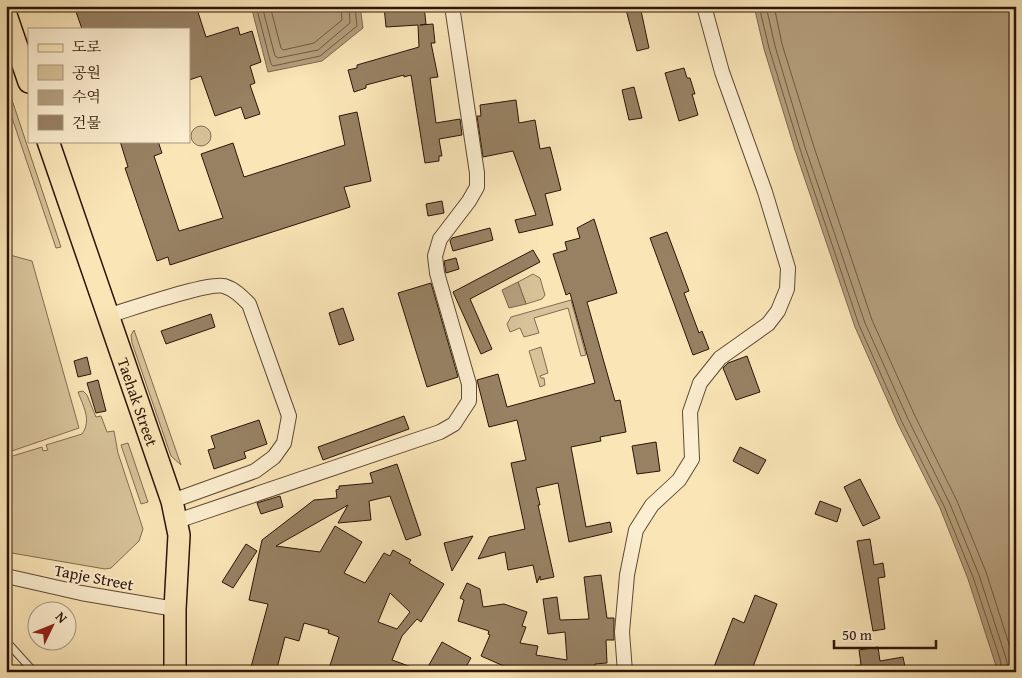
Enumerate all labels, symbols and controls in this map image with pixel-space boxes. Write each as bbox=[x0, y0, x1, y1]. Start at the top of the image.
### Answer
legend bbox=[28, 28, 190, 142]
text: 도로 bbox=[72, 36, 101, 57]
text: 공원 bbox=[72, 62, 101, 83]
text: 수역 bbox=[72, 86, 101, 107]
text: 건물 bbox=[72, 112, 101, 133]
street label: Taehak Street bbox=[112, 354, 164, 450]
street label: Tapje Street bbox=[52, 558, 136, 597]
north arrow bbox=[28, 600, 78, 650]
text: N bbox=[51, 607, 72, 628]
scale bar bbox=[834, 618, 937, 650]
text: 50 m bbox=[842, 624, 873, 645]

